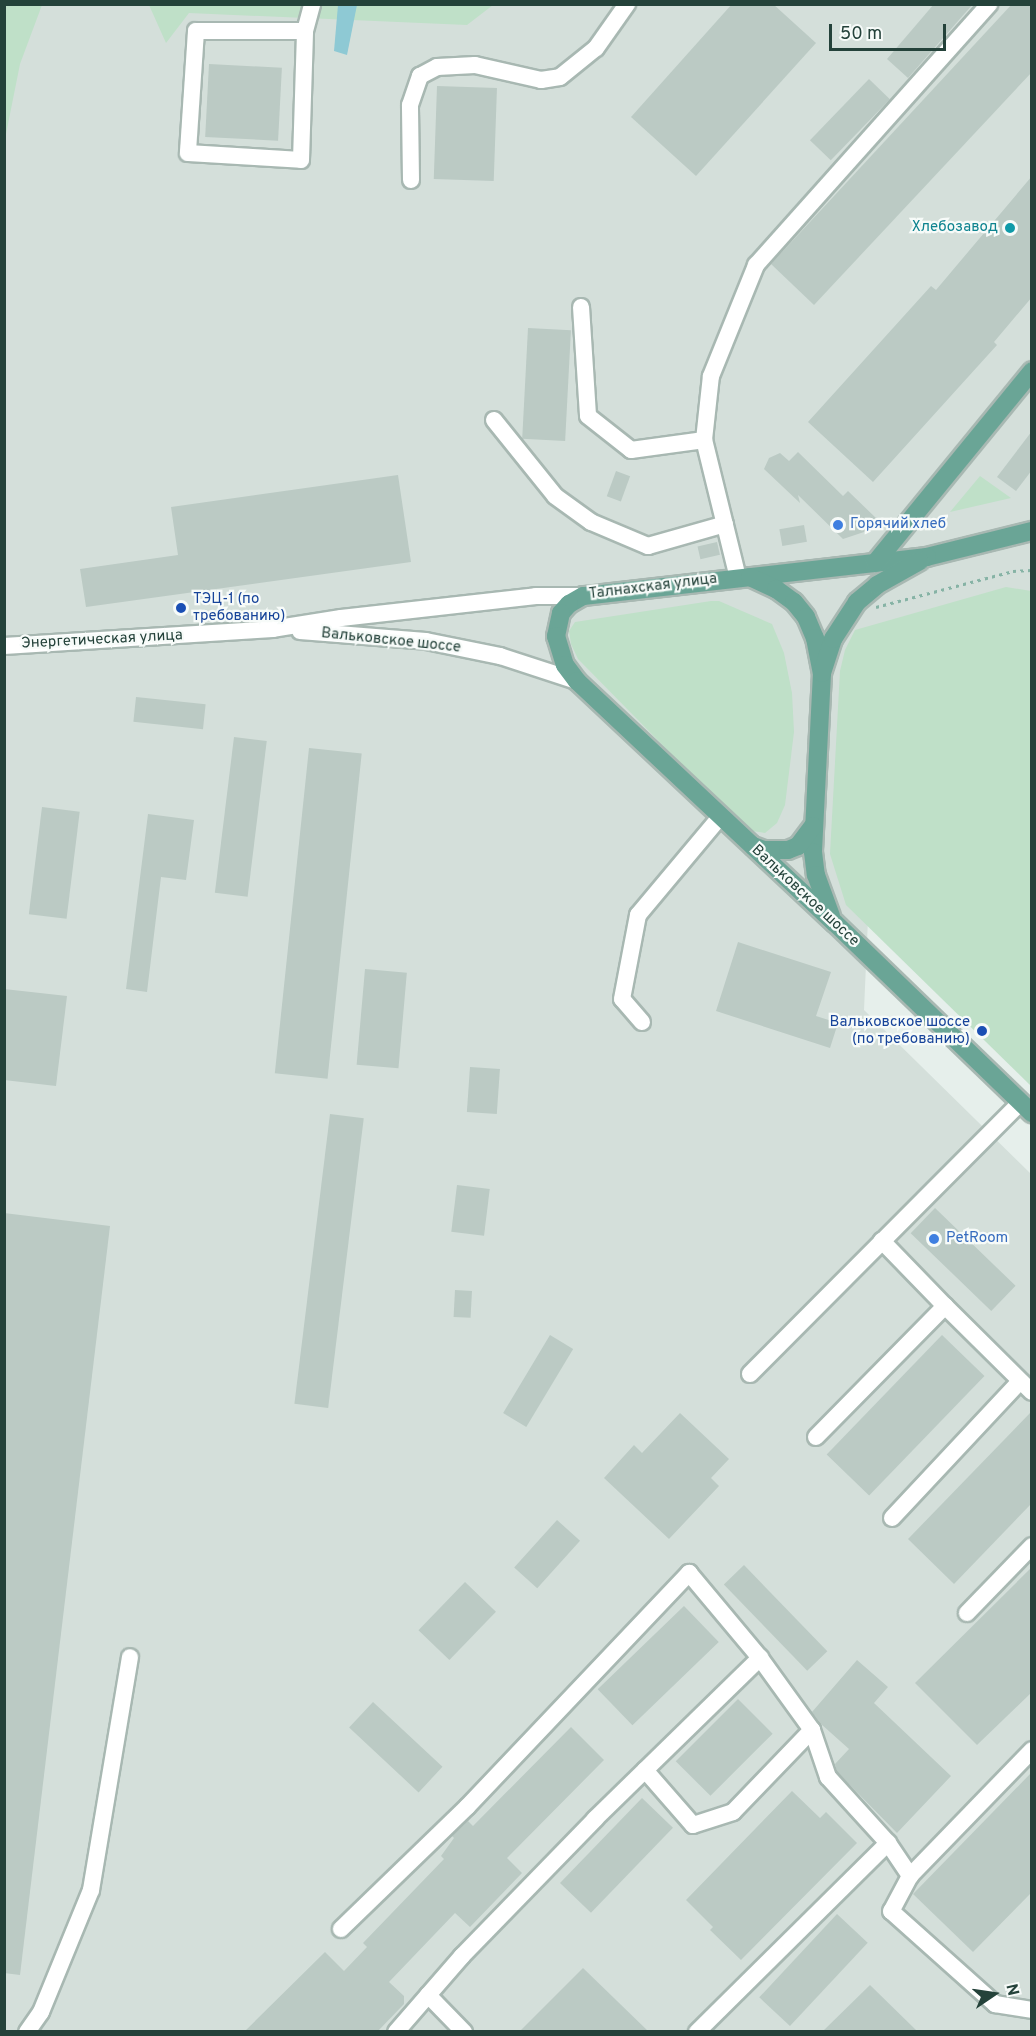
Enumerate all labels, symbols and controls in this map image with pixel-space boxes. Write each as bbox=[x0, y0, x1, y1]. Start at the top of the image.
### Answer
scale bar bbox=[832, 12, 949, 50]
text: 50 m bbox=[840, 23, 882, 46]
place label: Хлебозавод bbox=[912, 219, 998, 237]
marker: Хлебозавод bbox=[1003, 221, 1017, 235]
place label: Горячий хлеб bbox=[850, 516, 946, 534]
marker: Горячий хлеб bbox=[831, 518, 845, 532]
street label: Талнахская улица bbox=[588, 570, 718, 604]
place label: ТЭЦ-1 (по требованию) bbox=[193, 590, 285, 625]
marker: ТЭЦ-1 (по требованию) bbox=[174, 601, 188, 615]
street label: Вальковское шоссе bbox=[320, 625, 462, 657]
street label: Энергетическая улица bbox=[21, 627, 183, 653]
street label: Вальковское шоссе bbox=[748, 842, 862, 950]
place label: Вальковское шоссе (по требованию) bbox=[830, 1013, 970, 1048]
marker: Вальковское шоссе (по требованию) bbox=[975, 1024, 989, 1038]
place label: PetRoom bbox=[946, 1230, 1008, 1248]
marker: PetRoom bbox=[927, 1232, 941, 1246]
north arrow bbox=[964, 1964, 1024, 2024]
text: N bbox=[1001, 1982, 1023, 1998]

